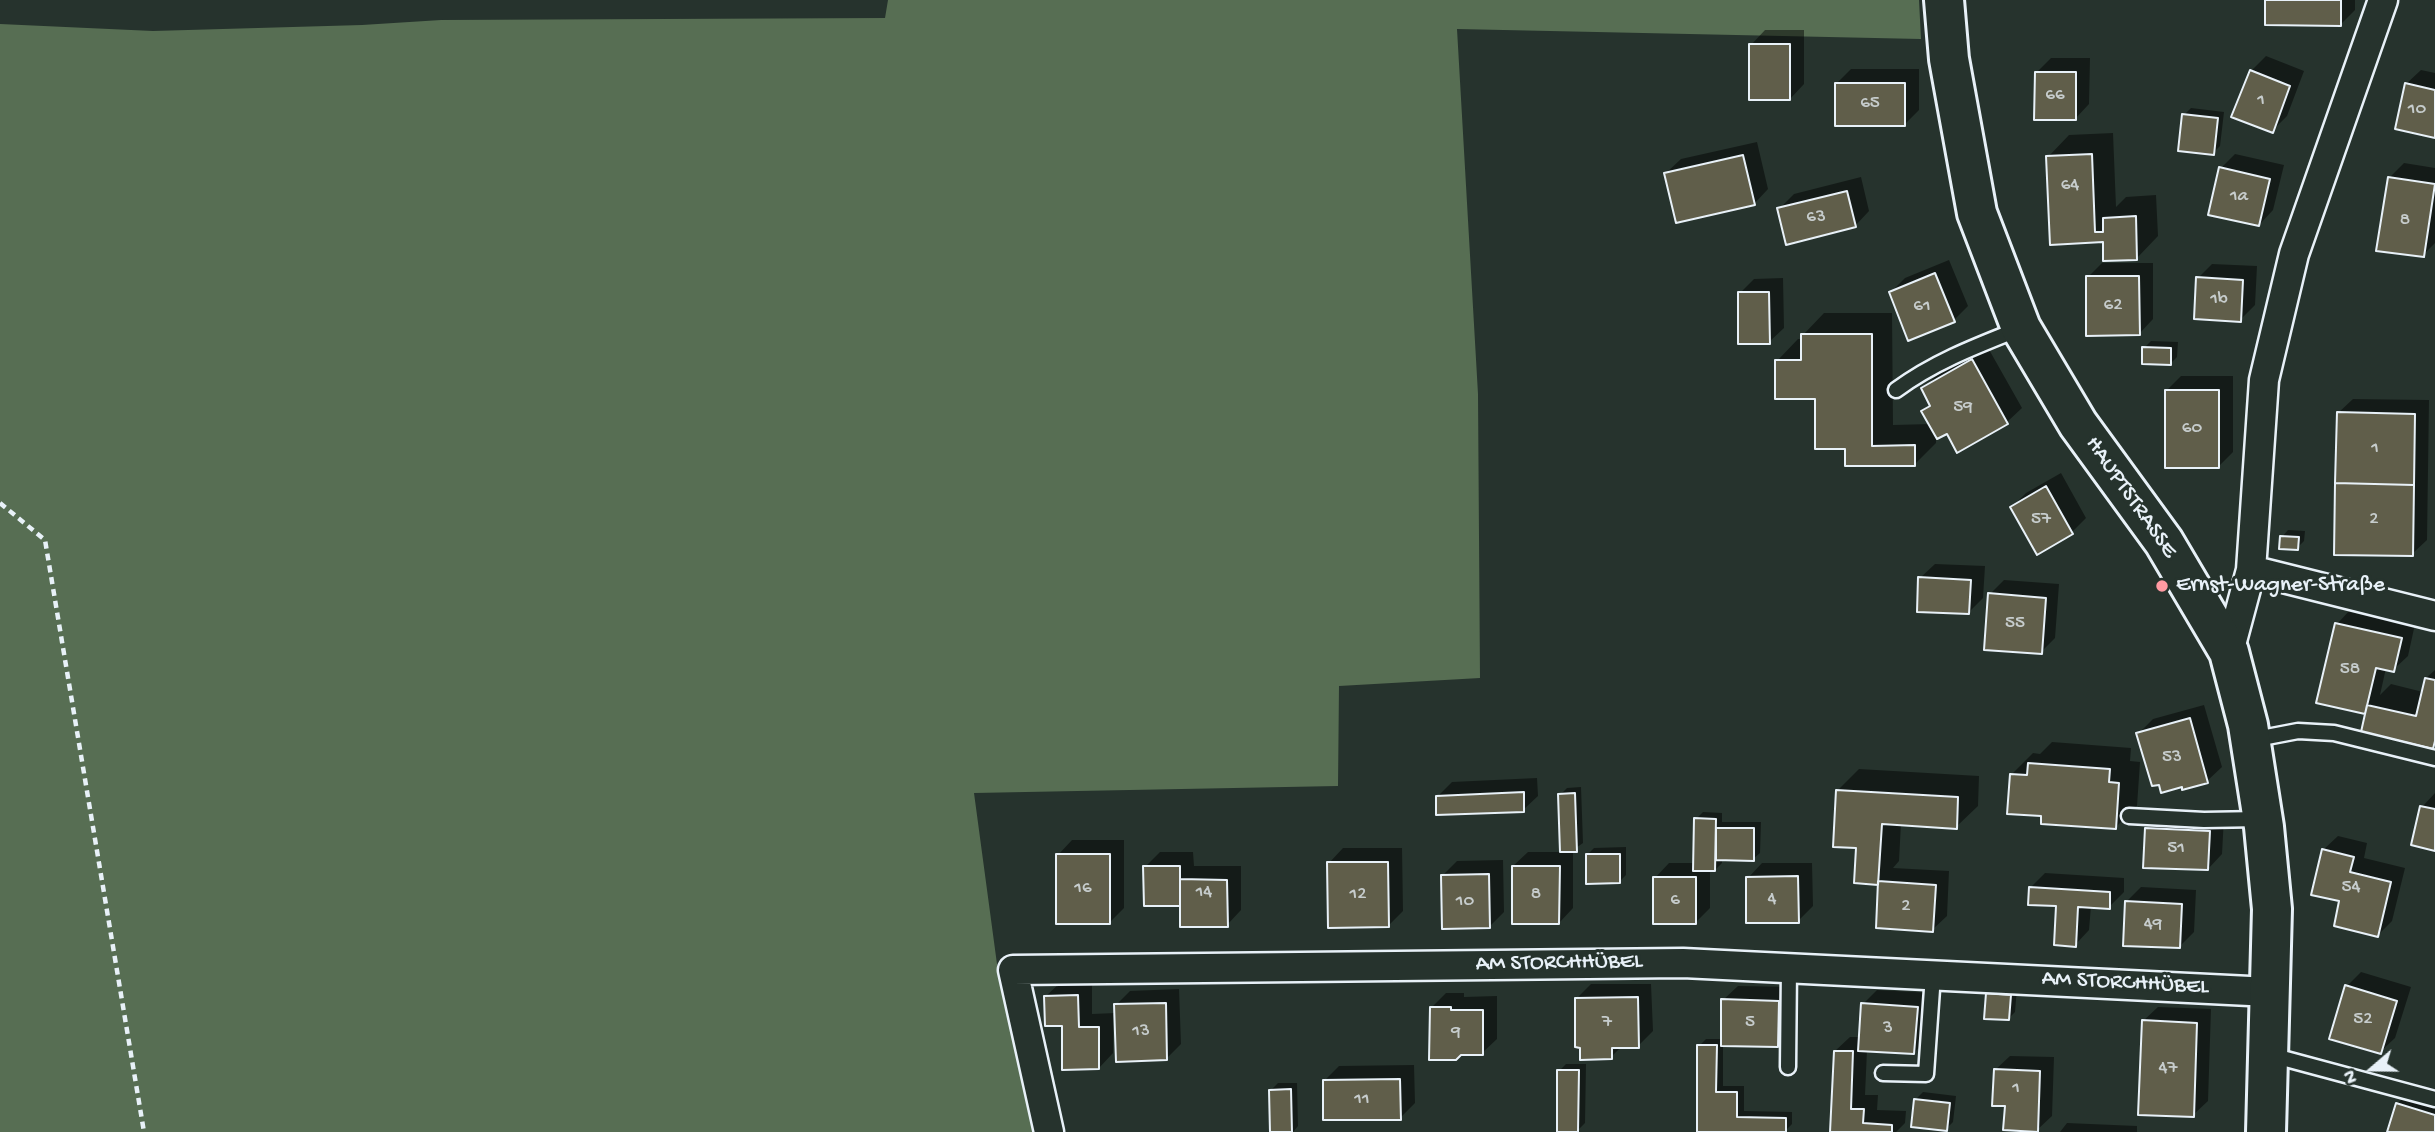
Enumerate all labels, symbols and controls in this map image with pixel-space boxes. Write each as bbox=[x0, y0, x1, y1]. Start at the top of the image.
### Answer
house number: 66 bbox=[2045, 85, 2065, 107]
house number: 1 bbox=[2257, 90, 2265, 112]
house number: 65 bbox=[1860, 93, 1880, 115]
house number: 10 bbox=[2408, 99, 2426, 121]
house number: 64 bbox=[2061, 175, 2079, 197]
house number: 1a bbox=[2230, 186, 2248, 208]
house number: 63 bbox=[1806, 207, 1826, 229]
house number: 8 bbox=[2400, 210, 2410, 232]
house number: 1b bbox=[2210, 289, 2228, 311]
house number: 62 bbox=[2104, 295, 2122, 317]
house number: 61 bbox=[1913, 296, 1931, 318]
house number: 59 bbox=[1953, 397, 1973, 419]
house number: 60 bbox=[2182, 418, 2202, 440]
street label: HAUPTSTRASSE bbox=[2078, 432, 2182, 564]
house number: 1 bbox=[2371, 438, 2379, 460]
house number: 57 bbox=[2031, 509, 2051, 531]
house number: 2 bbox=[2369, 509, 2379, 531]
place label: Ernst-Wagner-Straße bbox=[2176, 572, 2385, 600]
marker: Ernst-Wagner-Straße bbox=[2154, 578, 2170, 594]
house number: 55 bbox=[2005, 613, 2025, 635]
house number: 58 bbox=[2340, 659, 2360, 681]
house number: 53 bbox=[2162, 747, 2182, 769]
house number: 51 bbox=[2167, 838, 2185, 860]
house number: 54 bbox=[2342, 877, 2360, 899]
house number: 16 bbox=[1074, 878, 1092, 900]
house number: 14 bbox=[1196, 882, 1212, 904]
house number: 12 bbox=[1350, 884, 1366, 906]
house number: 8 bbox=[1531, 884, 1541, 906]
house number: 4 bbox=[1768, 889, 1776, 911]
house number: 6 bbox=[1670, 890, 1680, 912]
house number: 10 bbox=[1456, 891, 1474, 913]
house number: 2 bbox=[1901, 896, 1911, 918]
house number: 49 bbox=[2144, 914, 2162, 936]
street label: AM STORCHHÜBEL bbox=[1475, 949, 1643, 979]
street label: AM STORCHHÜBEL bbox=[2041, 966, 2209, 1002]
house number: 52 bbox=[2353, 1009, 2373, 1031]
house number: 7 bbox=[1602, 1012, 1612, 1034]
house number: 5 bbox=[1745, 1012, 1755, 1034]
house number: 3 bbox=[1883, 1018, 1893, 1040]
house number: 13 bbox=[1132, 1021, 1150, 1043]
house number: 9 bbox=[1451, 1022, 1461, 1044]
north arrow bbox=[2337, 1034, 2407, 1104]
house number: 47 bbox=[2159, 1058, 2177, 1080]
text: N bbox=[2339, 1067, 2365, 1086]
house number: 1 bbox=[2012, 1078, 2020, 1100]
house number: 11 bbox=[1354, 1089, 1370, 1111]

